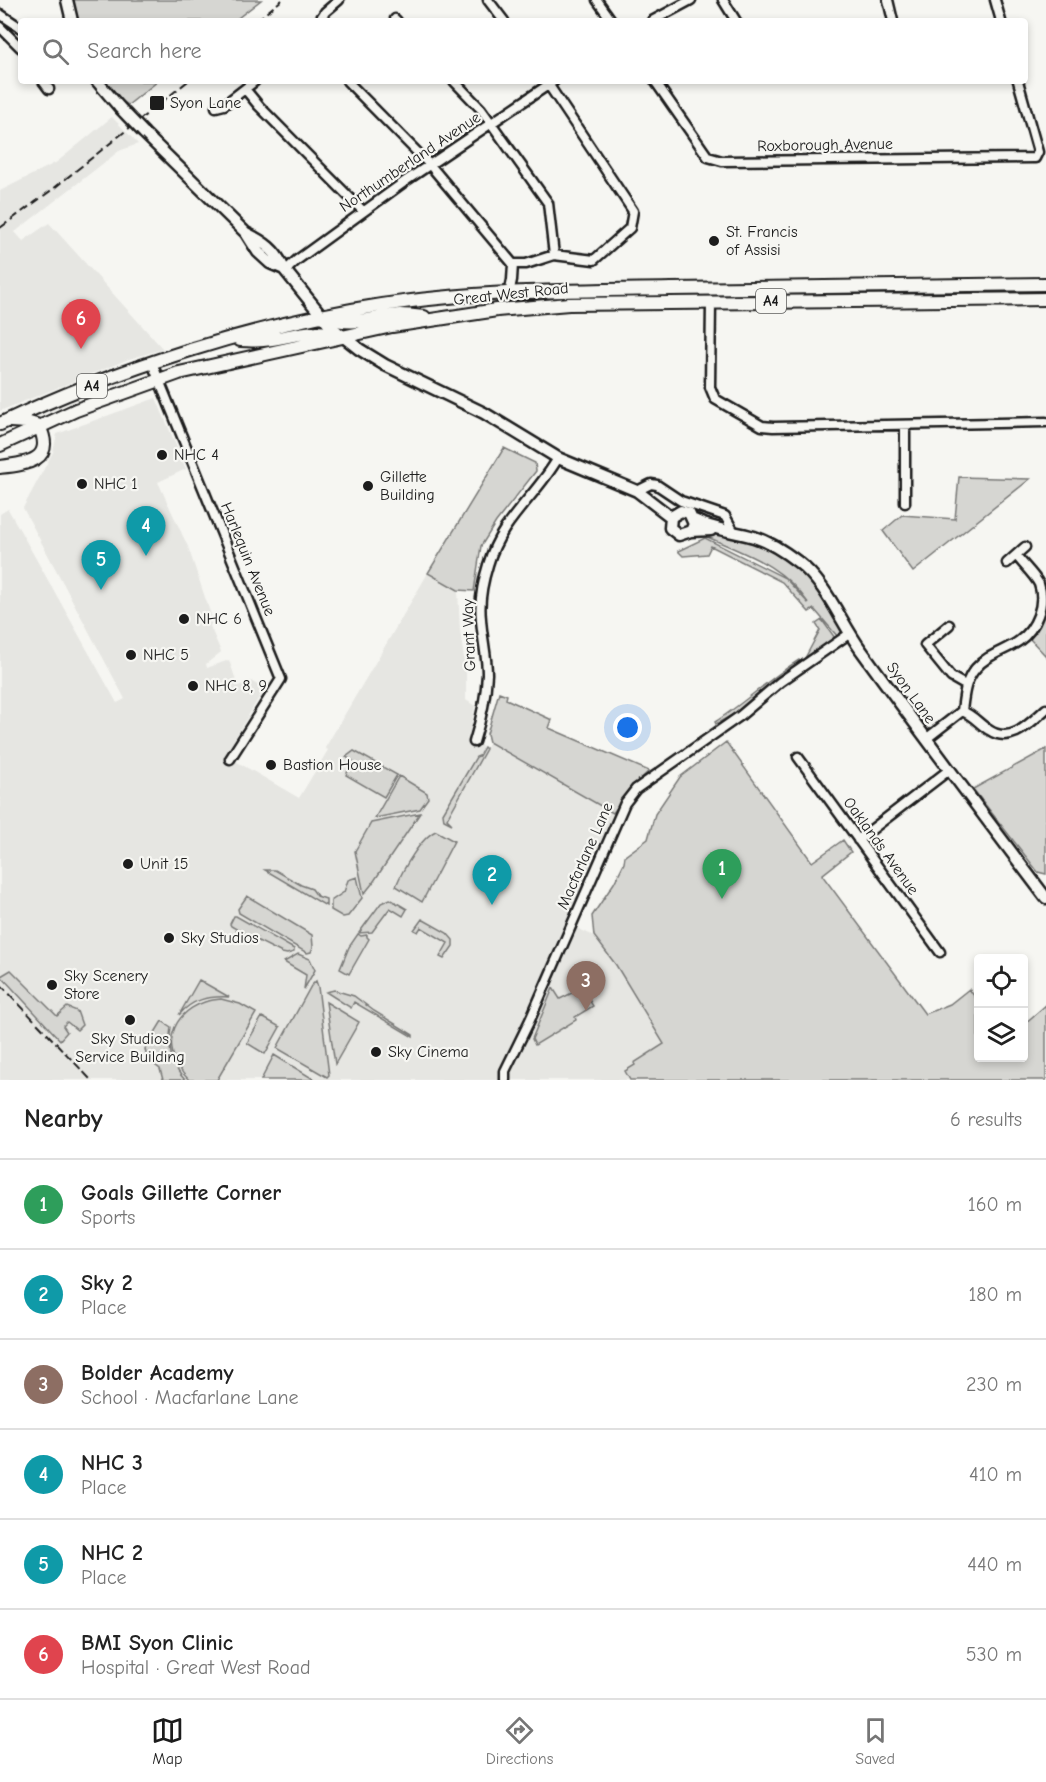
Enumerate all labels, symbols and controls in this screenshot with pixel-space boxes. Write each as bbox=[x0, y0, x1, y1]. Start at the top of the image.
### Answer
search box bbox=[18, 18, 1028, 84]
icon: search bbox=[39, 35, 72, 68]
text: Search here bbox=[87, 38, 202, 64]
marker: Syon Lane bbox=[148, 94, 166, 112]
place label: Syon Lane bbox=[170, 94, 241, 112]
street label: Northumberland Avenue bbox=[336, 108, 484, 216]
street label: Roxborough Avenue bbox=[757, 135, 893, 155]
place label: St. Francis of Assisi bbox=[726, 223, 798, 259]
marker: St. Francis of Assisi bbox=[707, 234, 721, 248]
street label: Great West Road bbox=[453, 279, 569, 309]
road number: A4 bbox=[756, 289, 786, 313]
pin: 6 bbox=[62, 300, 100, 349]
road number: A4 bbox=[77, 374, 107, 398]
place label: NHC 4 bbox=[174, 446, 219, 464]
marker: NHC 4 bbox=[155, 448, 169, 462]
place label: Gillette Building bbox=[380, 468, 435, 504]
place label: NHC 1 bbox=[94, 475, 138, 493]
marker: NHC 1 bbox=[75, 477, 89, 491]
marker: Gillette Building bbox=[361, 479, 375, 493]
street label: Harlequin Avenue bbox=[217, 500, 279, 618]
pin: 4 bbox=[126, 506, 166, 556]
pin: 5 bbox=[82, 540, 120, 590]
street label: Grant Way bbox=[459, 598, 479, 672]
place label: NHC 6 bbox=[196, 610, 242, 628]
marker: NHC 6 bbox=[177, 612, 191, 626]
place label: NHC 5 bbox=[143, 646, 189, 664]
marker: NHC 5 bbox=[124, 648, 138, 662]
street label: Syon Lane bbox=[883, 659, 939, 727]
place label: NHC 8, 9 bbox=[205, 677, 267, 695]
marker: NHC 8, 9 bbox=[186, 679, 200, 693]
your location bbox=[613, 713, 642, 742]
place label: Bastion House bbox=[283, 756, 382, 774]
marker: Bastion House bbox=[264, 758, 278, 772]
street label: Oaklands Avenue bbox=[840, 794, 922, 898]
street label: Macfarlane Lane bbox=[553, 800, 617, 912]
pin: 1 bbox=[702, 850, 742, 899]
place label: Unit 15 bbox=[140, 855, 188, 873]
pin: 2 bbox=[472, 856, 512, 905]
marker: Unit 15 bbox=[121, 857, 135, 871]
place label: Sky Studios bbox=[181, 929, 259, 947]
marker: Sky Studios bbox=[162, 931, 176, 945]
map controls bbox=[974, 954, 1028, 1062]
button: locate bbox=[974, 954, 1028, 1008]
pin: 3 bbox=[566, 962, 606, 1011]
place label: Sky Scenery Store bbox=[64, 967, 149, 1003]
marker: Sky Scenery Store bbox=[45, 978, 59, 992]
button: layers bbox=[974, 1008, 1028, 1062]
marker: Sky Studios Service Building bbox=[123, 1013, 137, 1027]
place label: Sky Studios Service Building bbox=[75, 1030, 185, 1066]
place label: Sky Cinema bbox=[388, 1043, 469, 1061]
marker: Sky Cinema bbox=[369, 1045, 383, 1059]
text: Nearby bbox=[24, 1104, 103, 1134]
text: 6 results bbox=[950, 1108, 1022, 1131]
text: Goals Gillette Corner bbox=[81, 1180, 281, 1206]
text: 1 bbox=[40, 1193, 47, 1216]
text: 160 m bbox=[968, 1193, 1022, 1216]
text: Sports bbox=[81, 1206, 135, 1229]
text: Sky 2 bbox=[81, 1270, 133, 1296]
text: 2 bbox=[39, 1283, 48, 1306]
text: 180 m bbox=[968, 1283, 1022, 1306]
text: Place bbox=[81, 1296, 127, 1319]
text: Bolder Academy bbox=[81, 1360, 234, 1386]
text: 3 bbox=[39, 1373, 48, 1396]
text: 230 m bbox=[966, 1373, 1022, 1396]
text: School · Macfarlane Lane bbox=[81, 1386, 299, 1409]
text: NHC 3 bbox=[81, 1450, 143, 1476]
text: 4 bbox=[39, 1463, 48, 1486]
text: 410 m bbox=[969, 1463, 1022, 1486]
text: Place bbox=[81, 1476, 127, 1499]
text: NHC 2 bbox=[81, 1540, 143, 1566]
text: 5 bbox=[38, 1553, 49, 1576]
text: 440 m bbox=[967, 1553, 1022, 1576]
text: Place bbox=[81, 1566, 127, 1589]
text: BMI Syon Clinic bbox=[81, 1630, 233, 1656]
text: 6 bbox=[38, 1643, 49, 1666]
text: 530 m bbox=[966, 1643, 1022, 1666]
text: Hospital · Great West Road bbox=[81, 1656, 311, 1679]
tab: Map bbox=[151, 1714, 184, 1768]
tab: Directions bbox=[486, 1714, 553, 1768]
tab: Saved bbox=[855, 1714, 895, 1768]

